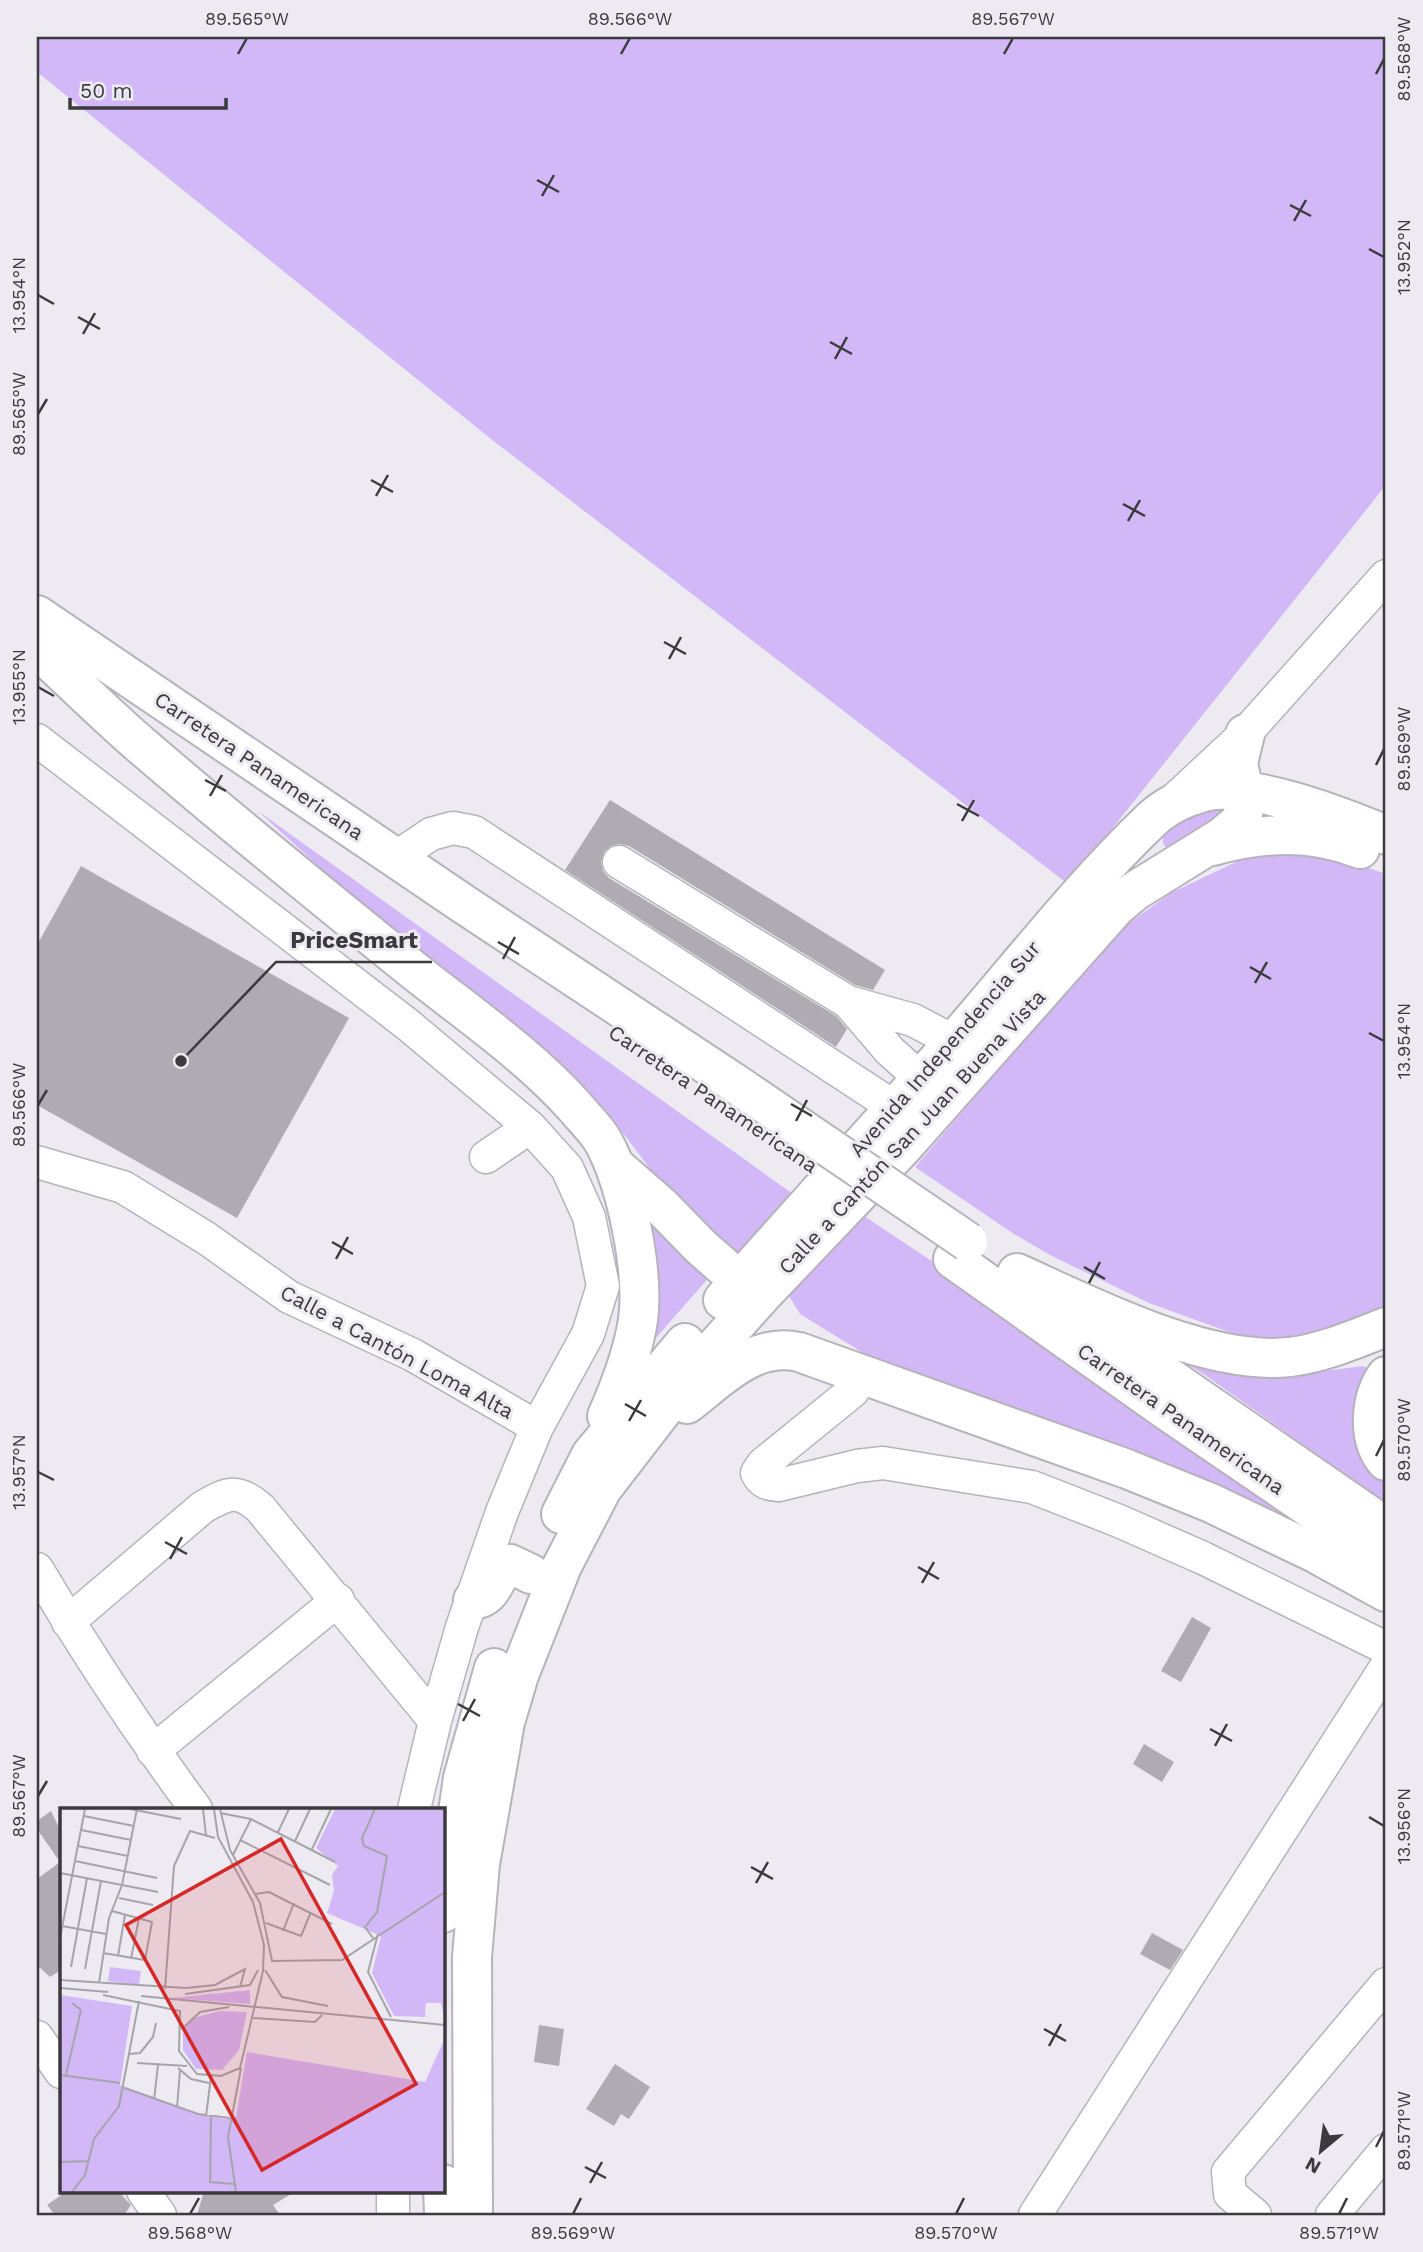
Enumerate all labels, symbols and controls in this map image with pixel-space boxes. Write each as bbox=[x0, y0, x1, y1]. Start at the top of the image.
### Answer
text: 89.565°W bbox=[205, 8, 289, 29]
text: 89.566°W bbox=[588, 8, 672, 29]
text: 89.567°W bbox=[971, 8, 1055, 29]
text: 89.568°W bbox=[1393, 17, 1414, 101]
scale bar bbox=[70, 66, 226, 110]
text: 50 m bbox=[80, 78, 132, 103]
text: 13.952°N bbox=[1393, 219, 1414, 295]
text: 13.954°N bbox=[8, 257, 29, 333]
text: 89.565°W bbox=[8, 372, 29, 456]
text: 13.955°N bbox=[8, 649, 29, 725]
street label: Carretera Panamericana bbox=[150, 686, 369, 845]
text: 89.569°W bbox=[1393, 707, 1414, 791]
callout: PriceSmart bbox=[276, 918, 432, 962]
text: PriceSmart bbox=[290, 927, 418, 954]
street label: Avenida Independencia Sur bbox=[844, 935, 1046, 1162]
street label: Calle a Cantón San Juan Buena Vista bbox=[773, 984, 1050, 1279]
text: 13.954°N bbox=[1393, 1003, 1414, 1079]
street label: Carretera Panamericana bbox=[604, 1019, 823, 1178]
text: 89.566°W bbox=[8, 1063, 29, 1147]
street label: Calle a Cantón Loma Alta bbox=[276, 1279, 518, 1424]
street label: Carretera Panamericana bbox=[1073, 1338, 1290, 1500]
text: 89.570°W bbox=[1393, 1398, 1414, 1482]
text: 13.957°N bbox=[8, 1434, 29, 1510]
text: 89.567°W bbox=[8, 1754, 29, 1838]
text: 13.956°N bbox=[1393, 1788, 1414, 1864]
inset map bbox=[60, 1808, 444, 2192]
text: 89.571°W bbox=[1393, 2091, 1414, 2171]
north arrow bbox=[1286, 2116, 1356, 2186]
text: N bbox=[1301, 2152, 1325, 2179]
text: 89.568°W bbox=[148, 2222, 232, 2243]
text: 89.569°W bbox=[531, 2222, 615, 2243]
text: 89.570°W bbox=[914, 2222, 998, 2243]
text: 89.571°W bbox=[1299, 2222, 1379, 2243]

